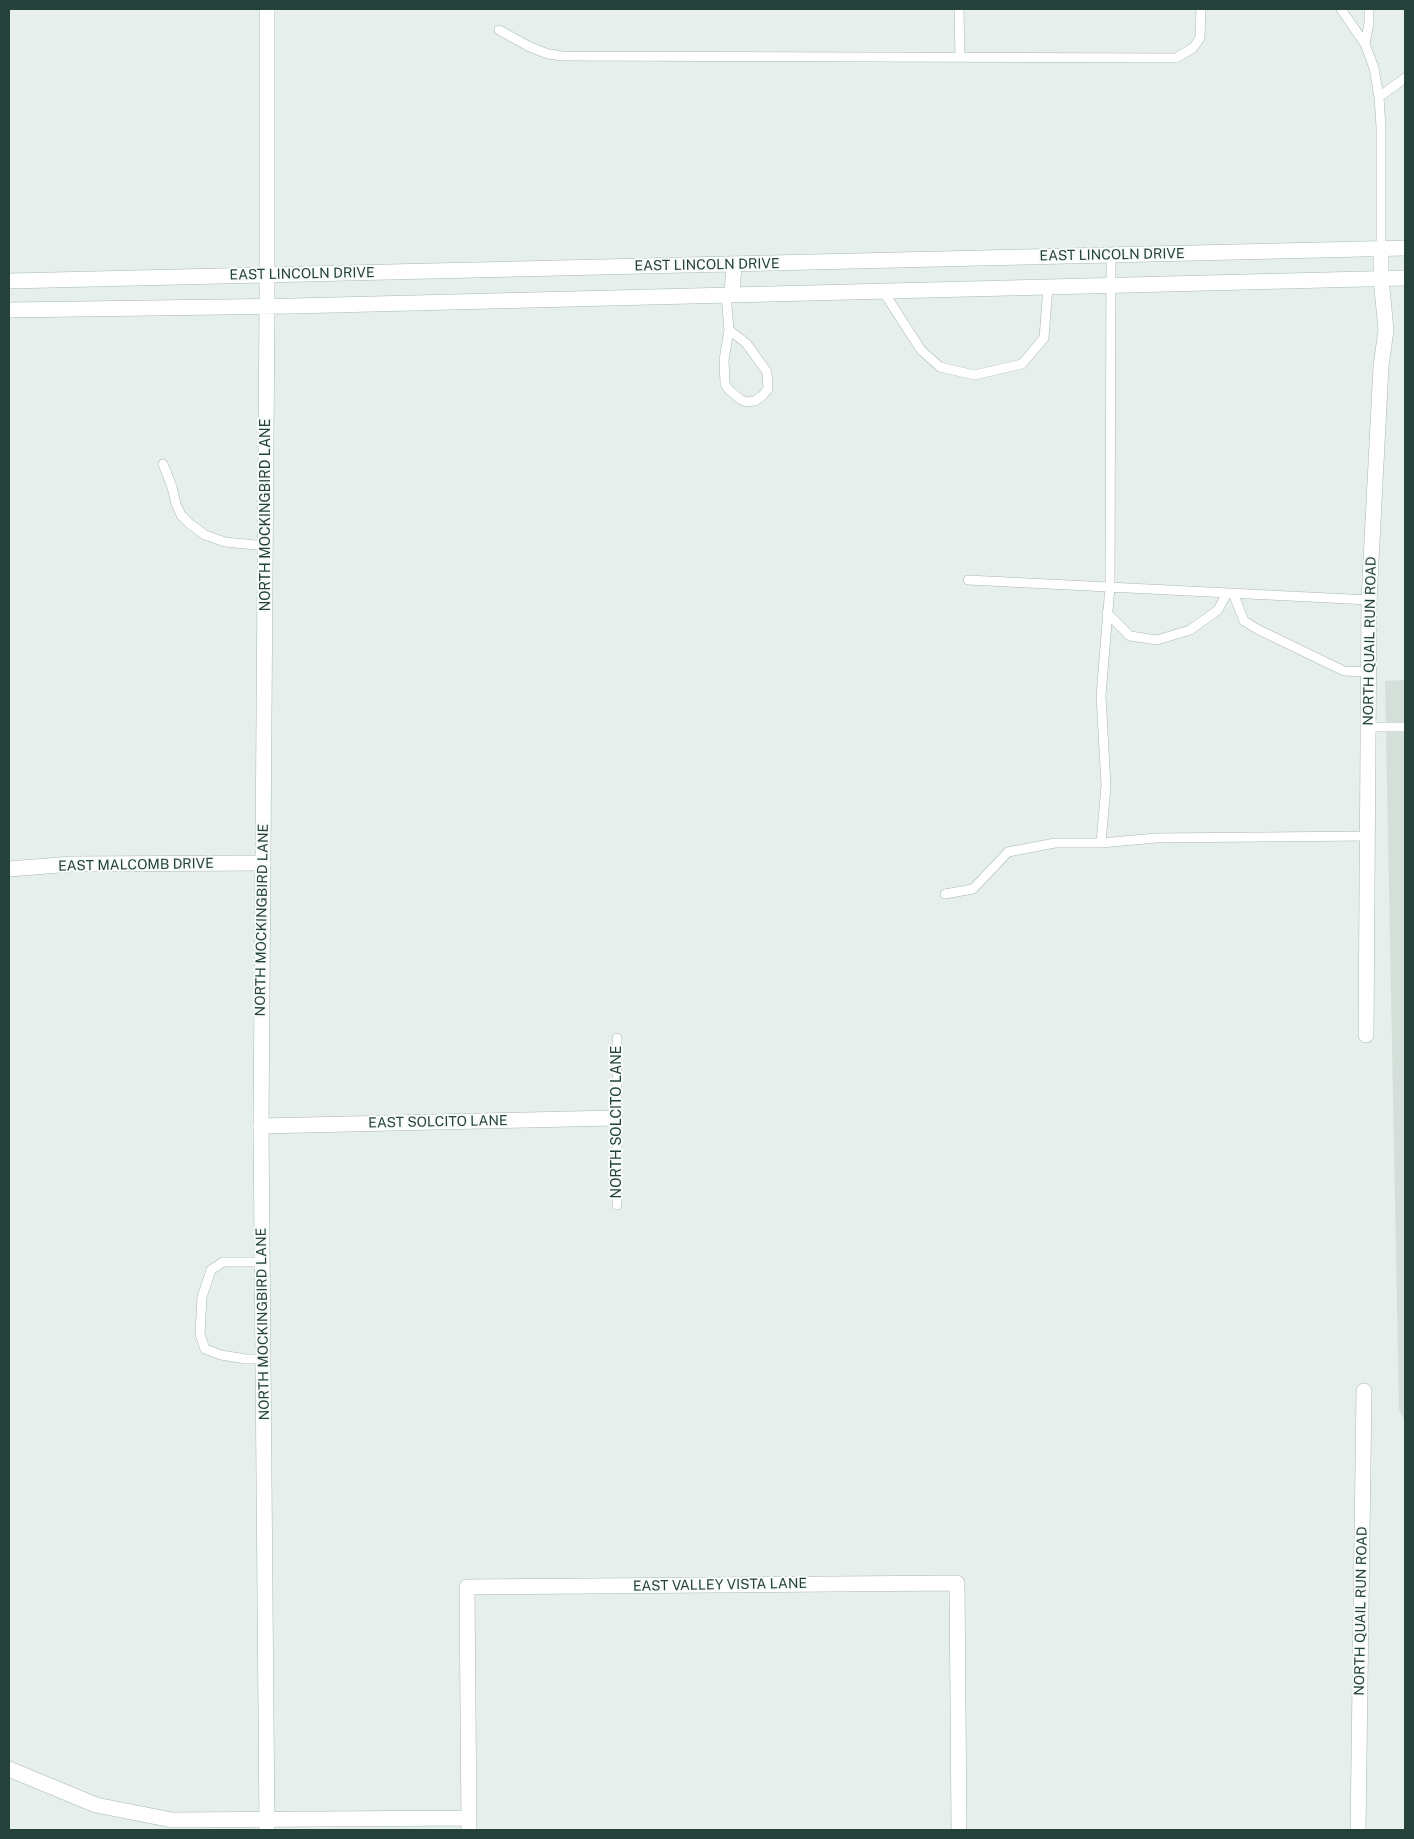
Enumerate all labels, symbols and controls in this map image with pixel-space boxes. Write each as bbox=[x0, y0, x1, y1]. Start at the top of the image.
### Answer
street label: EAST LINCOLN DRIVE bbox=[1039, 245, 1185, 265]
street label: EAST LINCOLN DRIVE bbox=[634, 255, 780, 275]
street label: EAST LINCOLN DRIVE bbox=[229, 264, 375, 284]
street label: NORTH MOCKINGBIRD LANE bbox=[258, 419, 274, 611]
street label: NORTH QUAIL RUN ROAD bbox=[1360, 556, 1380, 726]
street label: NORTH MOCKINGBIRD LANE bbox=[252, 824, 272, 1016]
street label: EAST MALCOMB DRIVE bbox=[58, 855, 214, 875]
street label: NORTH SOLCITO LANE bbox=[609, 1046, 625, 1198]
street label: EAST SOLCITO LANE bbox=[368, 1112, 508, 1132]
street label: NORTH MOCKINGBIRD LANE bbox=[253, 1228, 273, 1420]
street label: NORTH QUAIL RUN ROAD bbox=[1351, 1526, 1371, 1696]
street label: EAST VALLEY VISTA LANE bbox=[633, 1575, 807, 1595]

